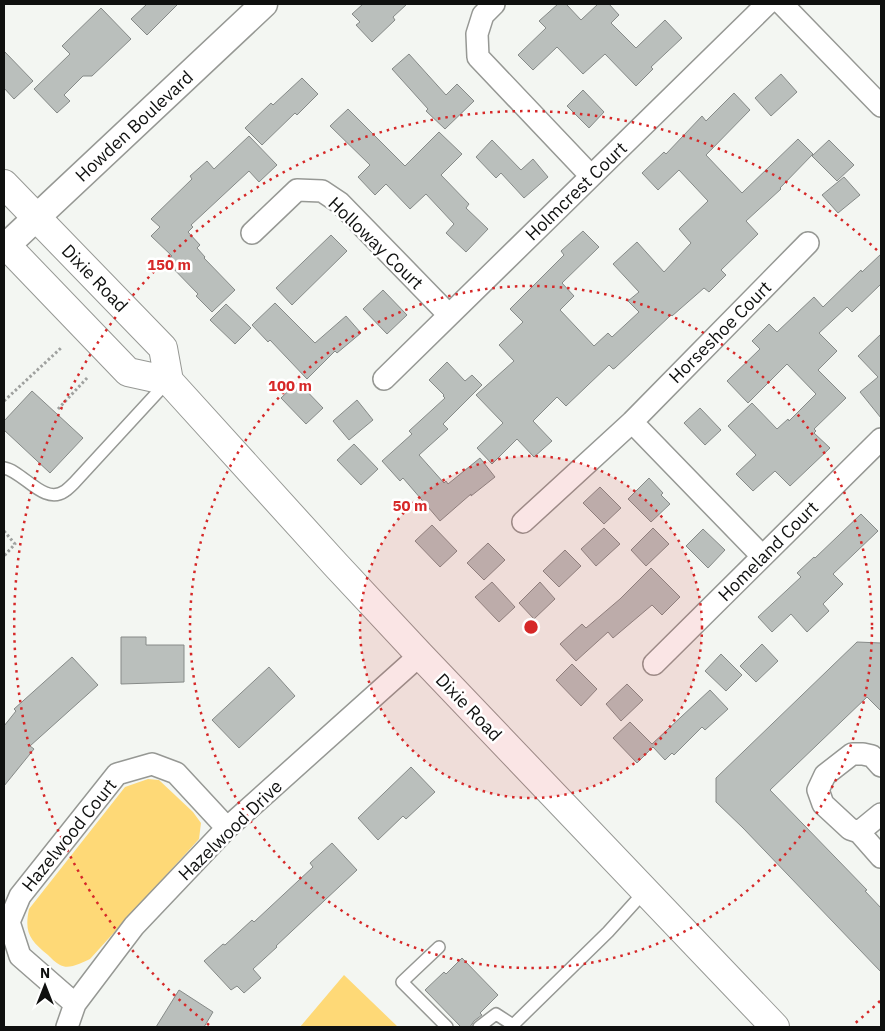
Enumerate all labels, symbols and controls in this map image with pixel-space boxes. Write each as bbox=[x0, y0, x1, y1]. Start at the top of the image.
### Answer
street label: Howden Boulevard bbox=[70, 65, 198, 187]
street label: Holmcrest Court bbox=[520, 137, 632, 245]
street label: Holloway Court bbox=[324, 192, 428, 294]
street label: Dixie Road bbox=[57, 239, 133, 317]
text: 150 m bbox=[147, 255, 191, 274]
street label: Horseshoe Court bbox=[664, 276, 776, 388]
text: 100 m bbox=[268, 376, 312, 395]
text: 50 m bbox=[393, 496, 427, 515]
street label: Homeland Court bbox=[713, 496, 823, 606]
centre of rings bbox=[522, 618, 540, 636]
street label: Dixie Road bbox=[431, 668, 507, 746]
street label: Hazelwood Court bbox=[17, 774, 121, 896]
street label: Hazelwood Drive bbox=[173, 775, 287, 885]
north arrow bbox=[20, 961, 70, 1011]
text: N bbox=[40, 964, 50, 982]

